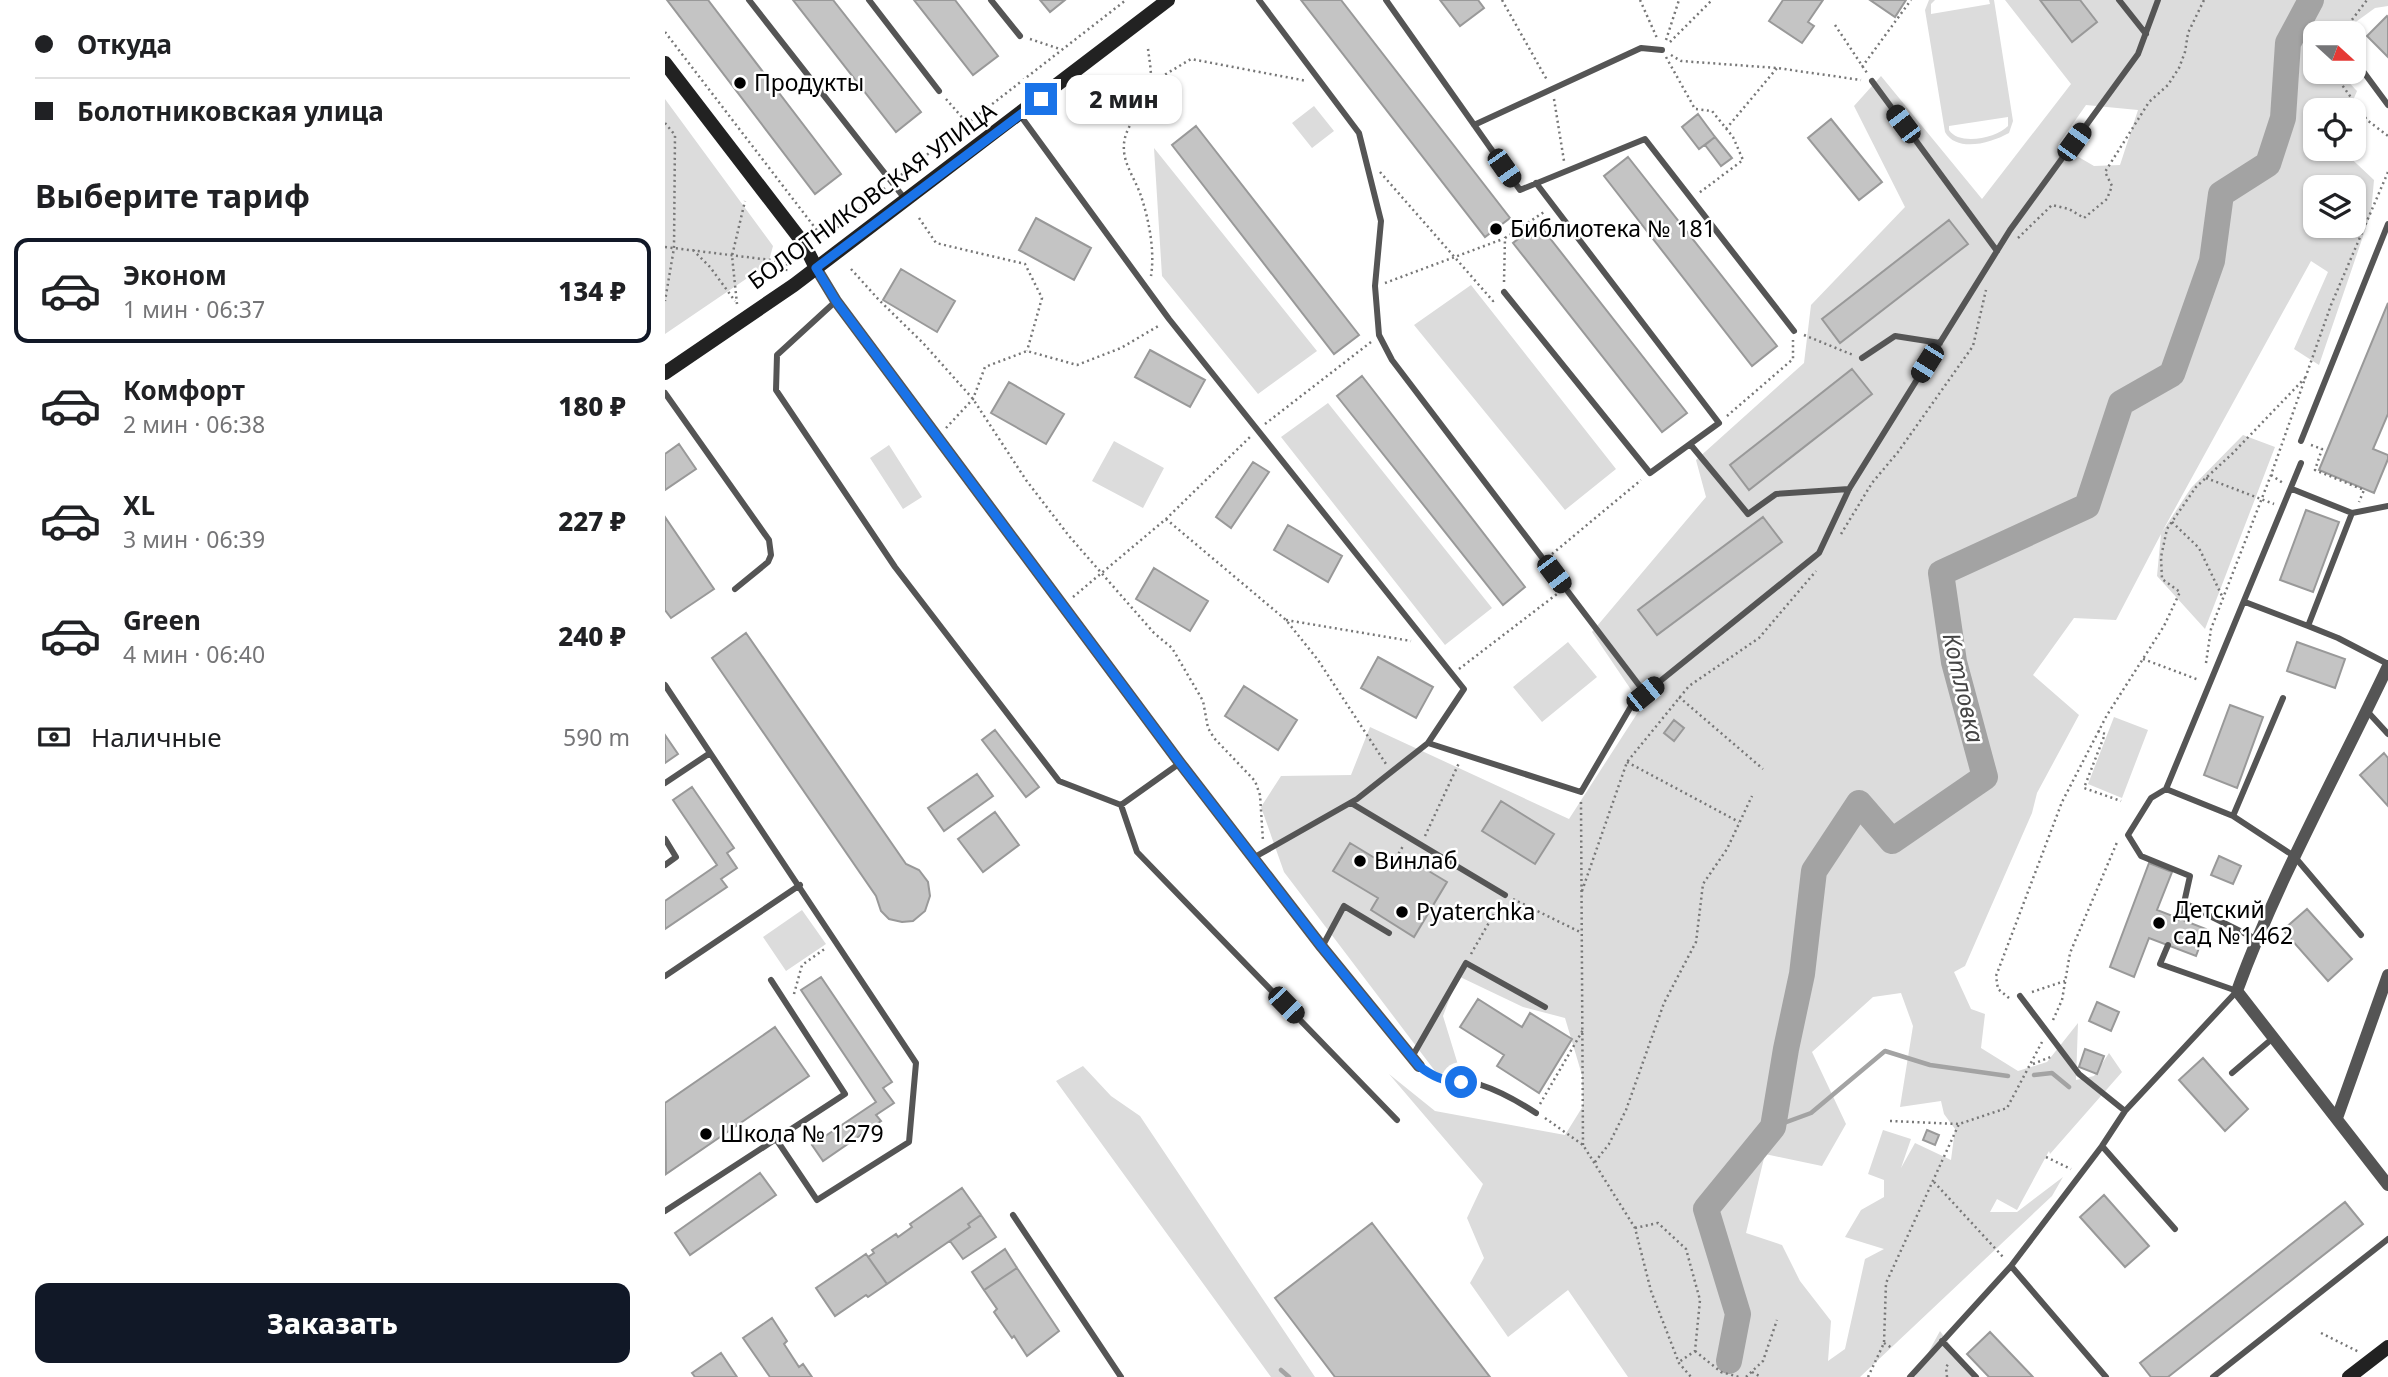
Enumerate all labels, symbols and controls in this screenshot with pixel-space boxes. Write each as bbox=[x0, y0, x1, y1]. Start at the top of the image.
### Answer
north arrow bbox=[2303, 21, 2366, 84]
map controls bbox=[2303, 21, 2366, 238]
text: Откуда bbox=[77, 26, 172, 62]
place label: Продукты bbox=[754, 66, 864, 98]
callout: 2 мин bbox=[1065, 74, 1181, 124]
marker: Продукты bbox=[732, 75, 748, 91]
route end bbox=[1025, 83, 1057, 115]
text: 2 мин bbox=[1089, 83, 1159, 115]
text: Болотниковская улица bbox=[77, 93, 384, 129]
street label: БОЛОТНИКОВСКАЯ УЛИЦА bbox=[741, 94, 1002, 296]
button: locate bbox=[2303, 98, 2366, 161]
car bbox=[1882, 101, 1925, 147]
car bbox=[2054, 119, 2095, 165]
car bbox=[1484, 145, 1525, 191]
text: Выберите тариф bbox=[35, 174, 310, 217]
button: layers bbox=[2303, 175, 2366, 238]
place label: Библиотека № 181 bbox=[1510, 212, 1716, 244]
marker: Библиотека № 181 bbox=[1488, 221, 1504, 237]
text: Эконом bbox=[123, 257, 227, 293]
icon: car bbox=[39, 259, 102, 322]
text: 134 ₽ bbox=[558, 273, 626, 309]
text: 1 мин · 06:37 bbox=[123, 293, 265, 325]
car bbox=[1907, 340, 1948, 386]
text: Комфорт bbox=[123, 372, 245, 408]
icon: car bbox=[39, 374, 102, 437]
text: 180 ₽ bbox=[558, 388, 626, 424]
text: 2 мин · 06:38 bbox=[123, 408, 265, 440]
text: XL bbox=[123, 487, 155, 523]
icon: car bbox=[39, 489, 102, 552]
text: 227 ₽ bbox=[558, 503, 626, 539]
text: 3 мин · 06:39 bbox=[123, 523, 265, 555]
car bbox=[1533, 551, 1576, 597]
text: Green bbox=[123, 602, 201, 638]
icon: car bbox=[39, 604, 102, 667]
text: 240 ₽ bbox=[558, 618, 626, 654]
water label: Котловка bbox=[1936, 629, 1993, 746]
text: 4 мин · 06:40 bbox=[123, 638, 265, 670]
car bbox=[1623, 673, 1668, 715]
icon: cash bbox=[35, 718, 73, 756]
text: Наличные bbox=[91, 719, 222, 755]
text: 590 m bbox=[563, 721, 630, 753]
place label: Винлаб bbox=[1374, 844, 1457, 876]
marker: Винлаб bbox=[1352, 853, 1368, 869]
place label: Детский сад №1462 bbox=[2173, 893, 2293, 951]
place label: Pyaterchka bbox=[1416, 895, 1535, 927]
marker: Pyaterchka bbox=[1394, 904, 1410, 920]
marker: Детский сад №1462 bbox=[2151, 915, 2167, 931]
car bbox=[1264, 983, 1309, 1027]
route start bbox=[1445, 1066, 1477, 1098]
place label: Школа № 1279 bbox=[720, 1117, 884, 1149]
marker: Школа № 1279 bbox=[698, 1126, 714, 1142]
button: Заказать bbox=[35, 1283, 630, 1363]

